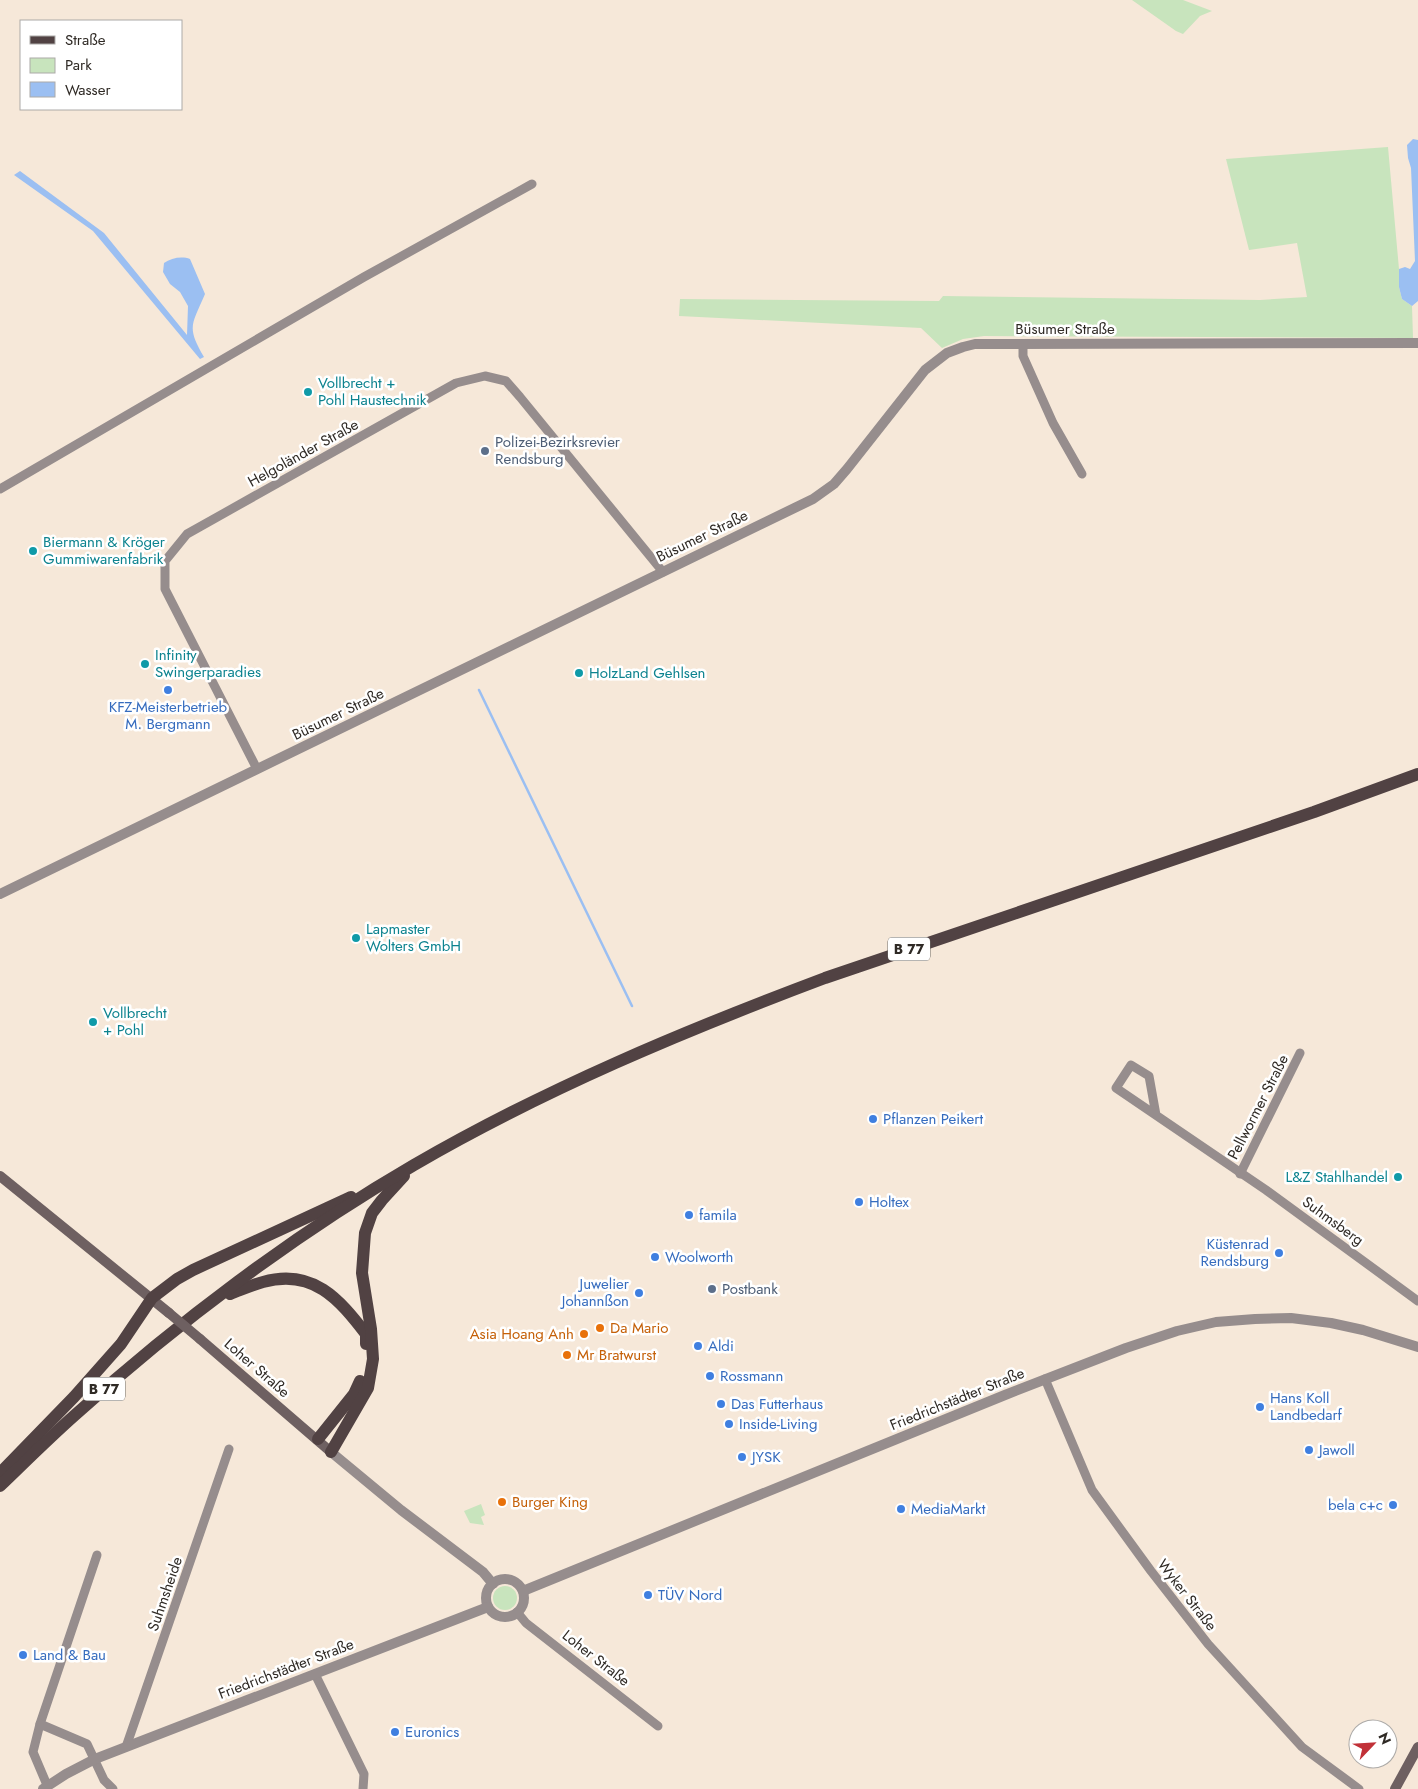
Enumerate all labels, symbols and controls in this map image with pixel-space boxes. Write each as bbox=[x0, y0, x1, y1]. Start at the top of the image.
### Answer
legend bbox=[20, 20, 182, 110]
text: Straße bbox=[65, 29, 106, 51]
text: Park bbox=[65, 54, 92, 76]
text: Wasser bbox=[65, 79, 111, 101]
street label: Büsumer Straße bbox=[1015, 318, 1115, 340]
place label: Vollbrecht + Pohl Haustechnik bbox=[318, 372, 427, 411]
marker: Vollbrecht + Pohl Haustechnik bbox=[302, 386, 314, 398]
street label: Helgoländer Straße bbox=[244, 413, 363, 493]
place label: Polizei-Bezirksrevier Rendsburg bbox=[495, 431, 621, 470]
marker: Polizei-Bezirksrevier Rendsburg bbox=[479, 445, 491, 457]
street label: Büsumer Straße bbox=[652, 504, 752, 568]
place label: Biermann & Kröger Gummiwarenfabrik bbox=[43, 531, 166, 570]
marker: Biermann & Kröger Gummiwarenfabrik bbox=[27, 545, 39, 557]
place label: Infinity Swingerparadies bbox=[155, 644, 261, 683]
marker: Infinity Swingerparadies bbox=[139, 658, 151, 670]
place label: HolzLand Gehlsen bbox=[589, 662, 705, 684]
marker: HolzLand Gehlsen bbox=[573, 667, 585, 679]
street label: Büsumer Straße bbox=[288, 682, 388, 746]
marker: KFZ-Meisterbetrieb M. Bergmann bbox=[162, 684, 174, 696]
place label: KFZ-Meisterbetrieb M. Bergmann bbox=[109, 696, 228, 735]
place label: Lapmaster Wolters GmbH bbox=[366, 918, 461, 957]
marker: Lapmaster Wolters GmbH bbox=[350, 932, 362, 944]
road number: B 77 bbox=[888, 938, 930, 961]
place label: Vollbrecht + Pohl bbox=[103, 1002, 167, 1041]
marker: Vollbrecht + Pohl bbox=[87, 1016, 99, 1028]
street label: Pellwormer Straße bbox=[1222, 1050, 1294, 1163]
place label: Pflanzen Peikert bbox=[883, 1108, 983, 1130]
marker: Pflanzen Peikert bbox=[867, 1113, 879, 1125]
place label: L&Z Stahlhandel bbox=[1285, 1166, 1388, 1188]
marker: L&Z Stahlhandel bbox=[1392, 1171, 1404, 1183]
place label: Holtex bbox=[869, 1191, 909, 1213]
street label: Suhmsberg bbox=[1298, 1191, 1368, 1251]
marker: Holtex bbox=[853, 1196, 865, 1208]
place label: famila bbox=[699, 1204, 737, 1226]
marker: famila bbox=[683, 1209, 695, 1221]
place label: Küstenrad Rendsburg bbox=[1201, 1233, 1269, 1272]
place label: Woolworth bbox=[665, 1246, 733, 1268]
marker: Küstenrad Rendsburg bbox=[1273, 1247, 1285, 1259]
marker: Woolworth bbox=[649, 1251, 661, 1263]
place label: Juwelier Johannßon bbox=[560, 1273, 630, 1312]
place label: Postbank bbox=[722, 1278, 778, 1300]
marker: Postbank bbox=[706, 1283, 718, 1295]
marker: Juwelier Johannßon bbox=[633, 1287, 645, 1299]
place label: Da Mario bbox=[610, 1317, 669, 1339]
marker: Da Mario bbox=[594, 1322, 606, 1334]
place label: Asia Hoang Anh bbox=[470, 1323, 574, 1345]
marker: Asia Hoang Anh bbox=[578, 1328, 590, 1340]
street label: Loher Straße bbox=[219, 1333, 295, 1403]
place label: Aldi bbox=[708, 1335, 734, 1357]
marker: Aldi bbox=[692, 1340, 704, 1352]
place label: Mr Bratwurst bbox=[577, 1344, 656, 1366]
marker: Mr Bratwurst bbox=[561, 1349, 573, 1361]
street label: Friedrichstädter Straße bbox=[886, 1362, 1028, 1436]
place label: Rossmann bbox=[720, 1365, 783, 1387]
marker: Rossmann bbox=[704, 1370, 716, 1382]
road number: B 77 bbox=[83, 1378, 125, 1400]
place label: Hans Koll Landbedarf bbox=[1270, 1387, 1343, 1426]
place label: Das Futterhaus bbox=[731, 1393, 823, 1415]
marker: Das Futterhaus bbox=[715, 1398, 727, 1410]
marker: Hans Koll Landbedarf bbox=[1254, 1401, 1266, 1413]
place label: Inside-Living bbox=[739, 1413, 818, 1435]
marker: Inside-Living bbox=[723, 1418, 735, 1430]
place label: Jawoll bbox=[1317, 1439, 1355, 1461]
marker: Jawoll bbox=[1303, 1444, 1315, 1456]
place label: JYSK bbox=[750, 1446, 781, 1468]
marker: JYSK bbox=[736, 1451, 748, 1463]
place label: Burger King bbox=[512, 1491, 588, 1513]
place label: bela c+c bbox=[1328, 1494, 1383, 1516]
marker: Burger King bbox=[496, 1496, 508, 1508]
place label: MediaMarkt bbox=[911, 1498, 986, 1520]
marker: bela c+c bbox=[1387, 1499, 1399, 1511]
marker: MediaMarkt bbox=[895, 1503, 907, 1515]
street label: Suhmsheide bbox=[142, 1554, 188, 1634]
street label: Wyker Straße bbox=[1152, 1555, 1222, 1636]
place label: TÜV Nord bbox=[658, 1584, 722, 1606]
marker: TÜV Nord bbox=[642, 1589, 654, 1601]
street label: Loher Straße bbox=[557, 1625, 635, 1692]
street label: Friedrichstädter Straße bbox=[215, 1633, 357, 1705]
place label: Land & Bau bbox=[33, 1644, 106, 1666]
marker: Land & Bau bbox=[17, 1649, 29, 1661]
north arrow bbox=[1348, 1719, 1398, 1769]
place label: Euronics bbox=[405, 1721, 459, 1743]
marker: Euronics bbox=[389, 1726, 401, 1738]
text: N bbox=[1373, 1729, 1396, 1748]

